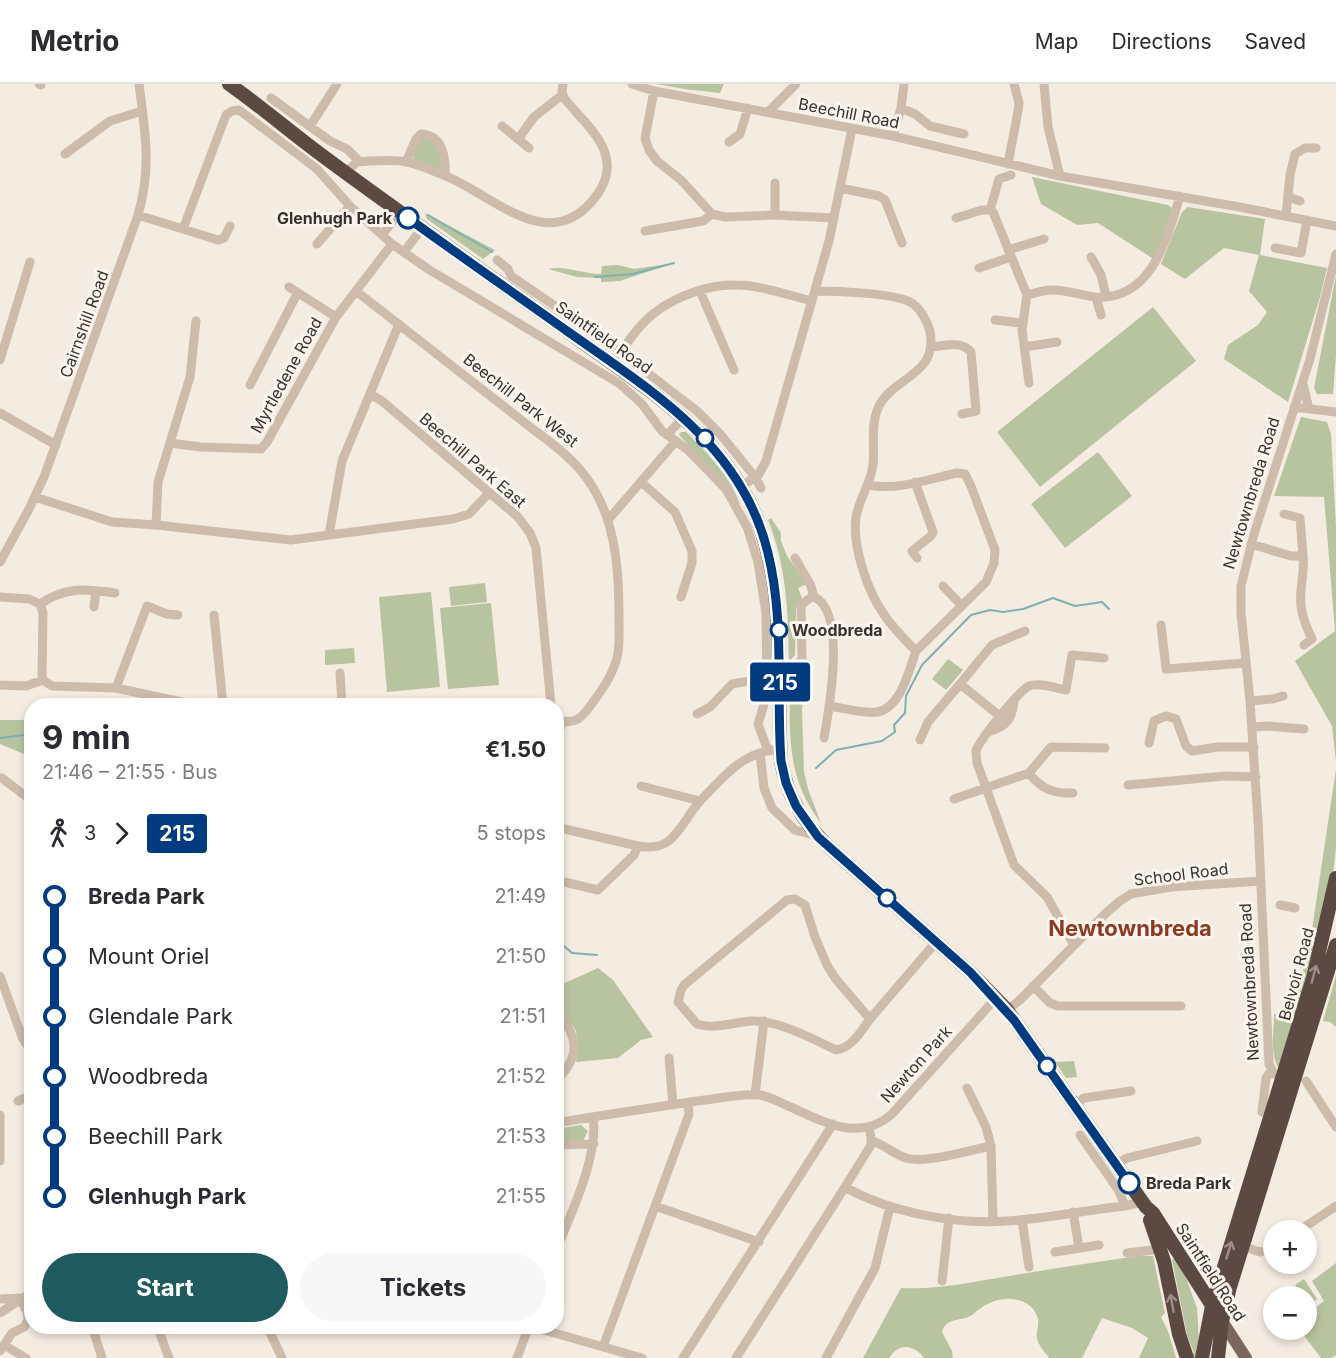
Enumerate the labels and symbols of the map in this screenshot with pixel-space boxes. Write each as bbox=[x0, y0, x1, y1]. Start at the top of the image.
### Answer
street label: Beechill Road bbox=[797, 93, 901, 133]
marker: Glenhugh Park bbox=[397, 207, 419, 229]
place label: Glenhugh Park bbox=[277, 208, 393, 228]
street label: Cairnshill Road bbox=[55, 268, 113, 380]
street label: Saintfield Road bbox=[552, 296, 656, 378]
street label: Myrtledene Road bbox=[246, 314, 326, 436]
street label: Beechill Park West bbox=[459, 349, 583, 451]
street label: Beechill Park East bbox=[416, 408, 530, 512]
street label: Newtownbreda Road bbox=[1218, 415, 1284, 571]
unlabelled marker bbox=[696, 429, 714, 447]
place label: Woodbreda bbox=[792, 620, 883, 640]
marker: Woodbreda bbox=[770, 621, 788, 639]
line badge: 215 bbox=[746, 662, 814, 702]
street label: School Road bbox=[1133, 858, 1229, 890]
unlabelled marker bbox=[878, 889, 896, 907]
street label: Newtownbreda Road bbox=[1235, 903, 1263, 1061]
district label: Newtownbreda bbox=[1048, 915, 1212, 941]
street label: Belvoir Road bbox=[1274, 926, 1318, 1022]
one-way arrow bbox=[1309, 965, 1320, 984]
street label: Newton Park bbox=[876, 1021, 956, 1107]
unlabelled marker bbox=[1038, 1057, 1056, 1075]
marker: Breda Park bbox=[1118, 1172, 1140, 1194]
place label: Breda Park bbox=[1146, 1173, 1232, 1193]
street label: Saintfield Road bbox=[1172, 1219, 1250, 1325]
one-way arrow bbox=[1224, 1241, 1235, 1260]
one-way arrow bbox=[1167, 1294, 1178, 1314]

